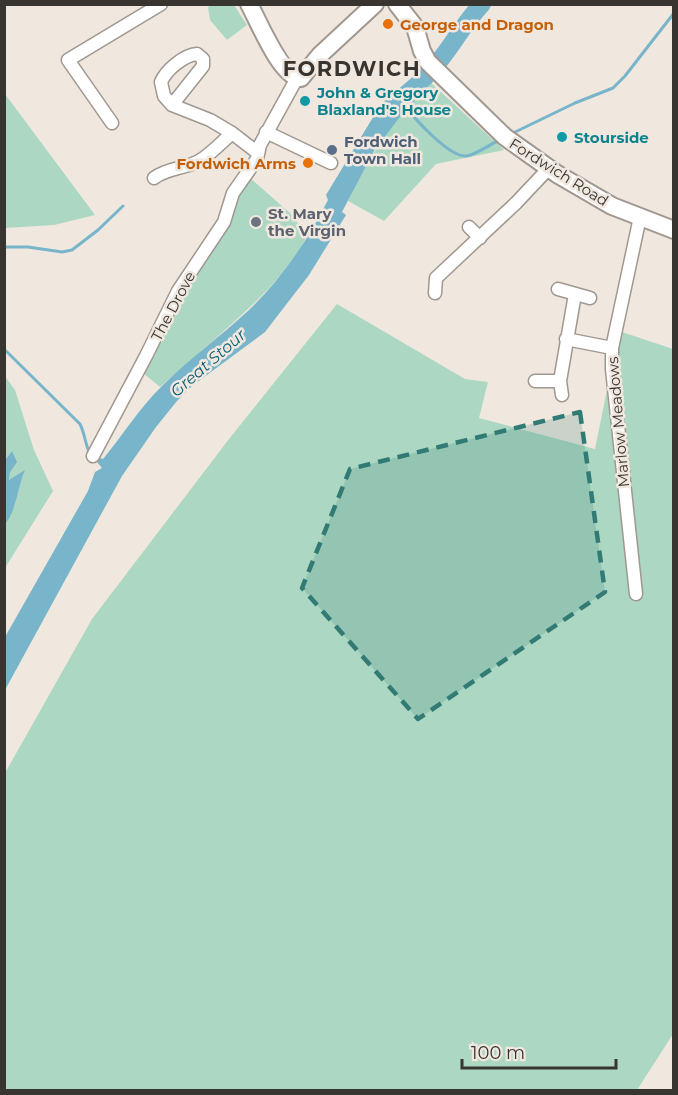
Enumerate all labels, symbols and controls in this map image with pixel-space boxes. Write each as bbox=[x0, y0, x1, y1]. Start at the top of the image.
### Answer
place label: George and Dragon bbox=[400, 15, 554, 34]
marker: George and Dragon bbox=[381, 17, 395, 31]
district label: FORDWICH bbox=[283, 56, 421, 81]
place label: John & Gregory Blaxland's House bbox=[316, 83, 451, 119]
marker: John & Gregory Blaxland's House bbox=[298, 94, 312, 108]
place label: Stourside bbox=[574, 128, 649, 147]
marker: Stourside bbox=[555, 130, 569, 144]
place label: Fordwich Town Hall bbox=[344, 132, 421, 168]
street label: Fordwich Road bbox=[506, 134, 612, 210]
marker: Fordwich Town Hall bbox=[325, 143, 339, 157]
place label: Fordwich Arms bbox=[176, 154, 296, 173]
marker: Fordwich Arms bbox=[301, 156, 315, 170]
place label: St. Mary the Virgin bbox=[268, 204, 346, 240]
marker: St. Mary the Virgin bbox=[249, 215, 263, 229]
street label: The Drove bbox=[147, 268, 199, 344]
water label: Great Stour bbox=[167, 325, 250, 401]
street label: Marlow Meadows bbox=[603, 356, 633, 488]
scale bar bbox=[462, 1032, 616, 1070]
text: 100 m bbox=[471, 1042, 525, 1064]

